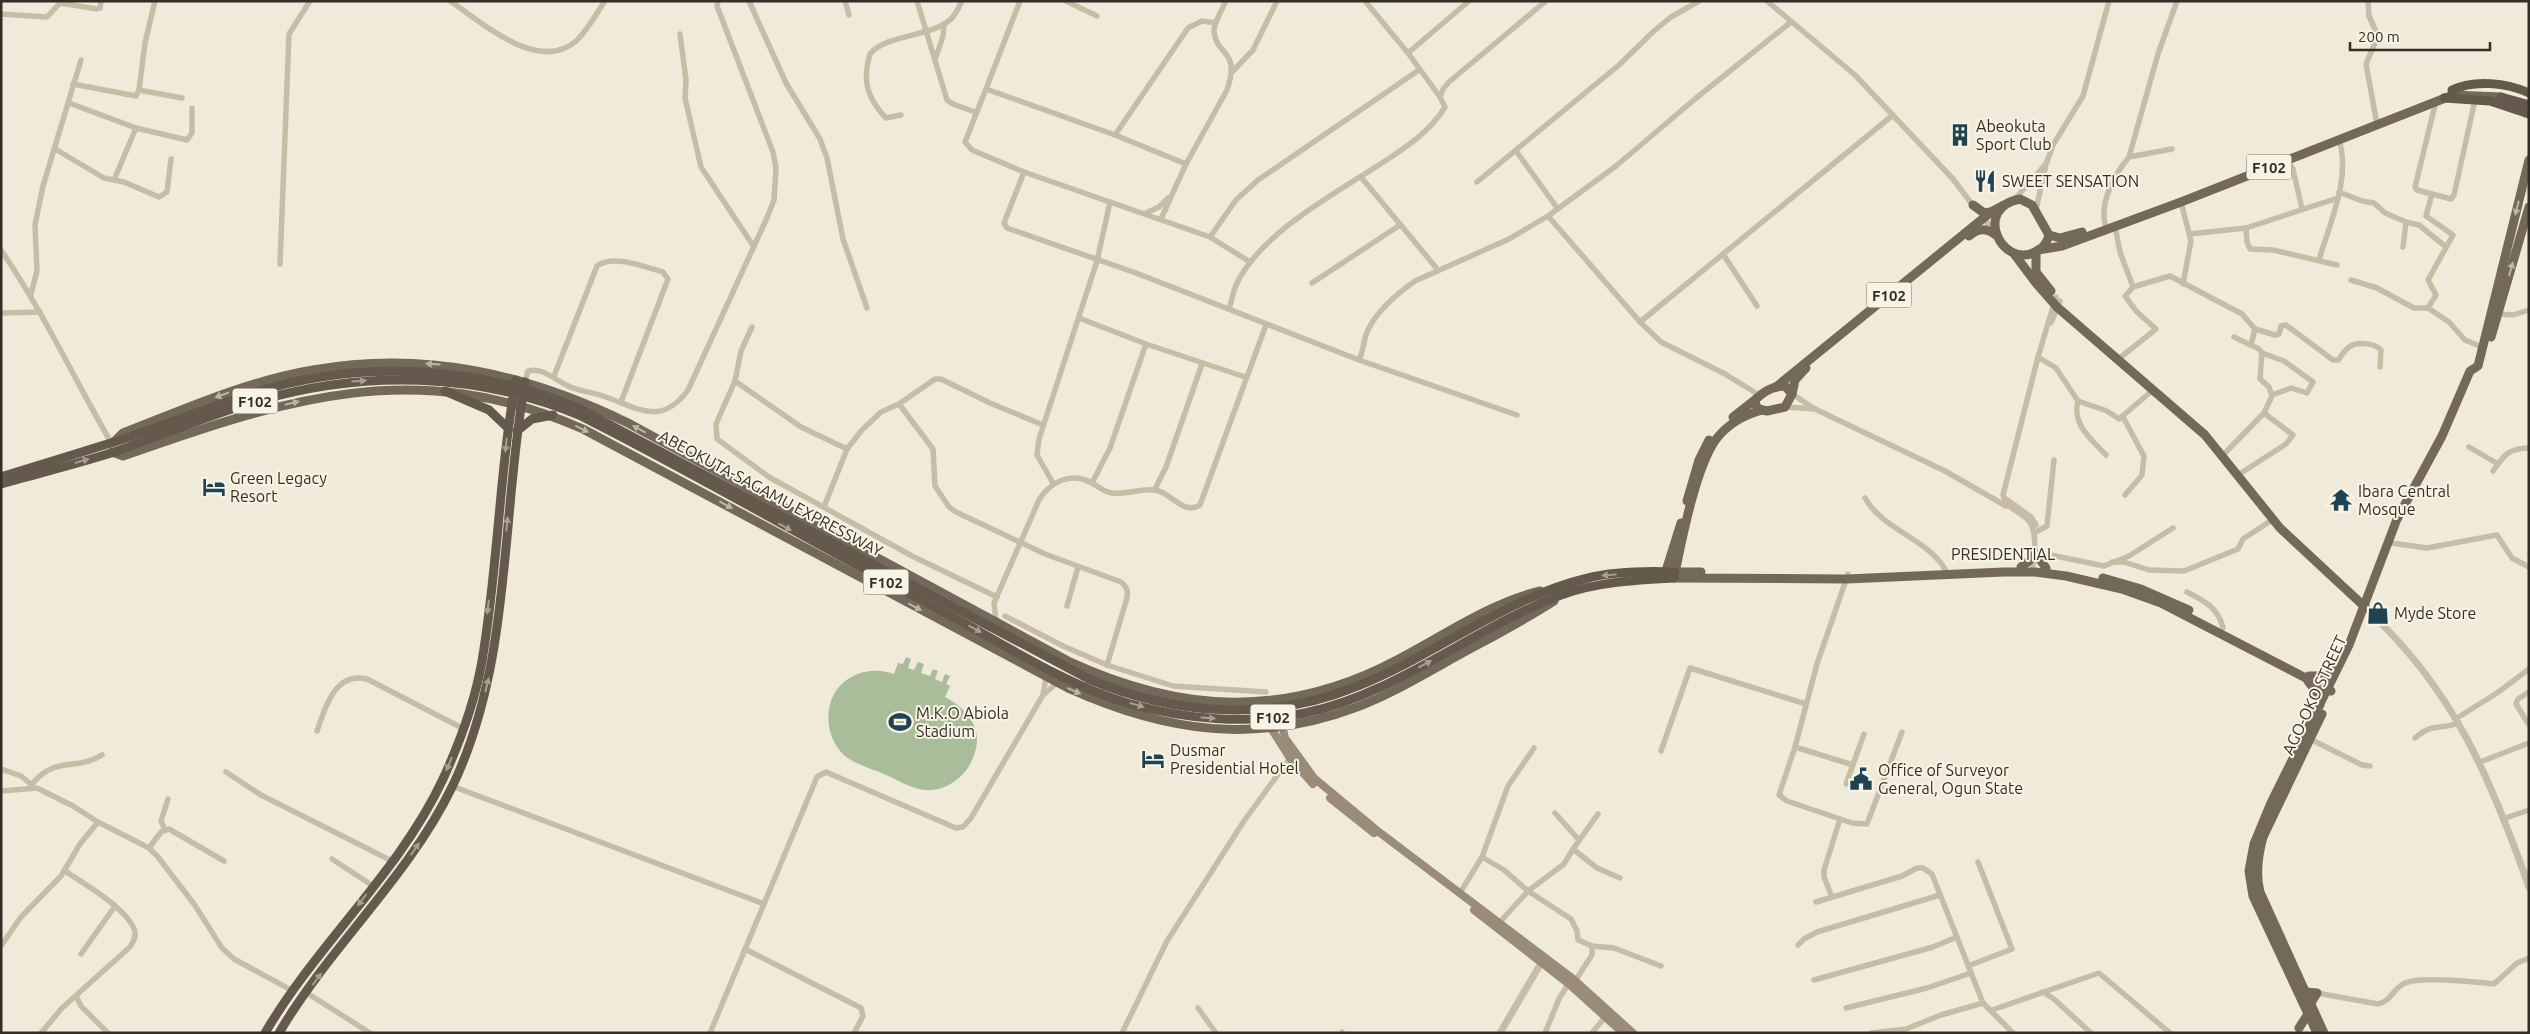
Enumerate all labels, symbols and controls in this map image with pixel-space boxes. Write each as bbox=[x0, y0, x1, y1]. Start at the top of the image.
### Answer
scale bar bbox=[2350, 20, 2490, 52]
text: 200 m bbox=[2358, 28, 2400, 45]
place label: Abeokuta Sport Club bbox=[1976, 117, 2052, 153]
building icon: Abeokuta Sport Club bbox=[1947, 122, 1973, 148]
road number: F102 bbox=[2246, 154, 2292, 180]
restaurant icon: SWEET SENSATION bbox=[1972, 168, 1998, 194]
place label: SWEET SENSATION bbox=[2002, 172, 2139, 190]
one-way arrow bbox=[2513, 200, 2521, 215]
one-way arrow bbox=[2507, 262, 2515, 277]
road number: F102 bbox=[1866, 282, 1912, 308]
one-way arrow bbox=[425, 360, 441, 368]
one-way arrow bbox=[352, 377, 368, 385]
road number: F102 bbox=[232, 388, 278, 414]
one-way arrow bbox=[215, 392, 230, 399]
one-way arrow bbox=[284, 399, 299, 407]
one-way arrow bbox=[575, 425, 589, 433]
one-way arrow bbox=[631, 425, 646, 433]
street label: ABEOKUTA-SAGAMU EXPRESSWAY bbox=[656, 426, 887, 560]
one-way arrow bbox=[502, 438, 510, 454]
one-way arrow bbox=[74, 456, 89, 464]
place label: Green Legacy Resort bbox=[230, 469, 327, 505]
hotel icon: Green Legacy Resort bbox=[201, 474, 227, 500]
place label: Ibara Central Mosque bbox=[2358, 482, 2450, 518]
temple icon: Ibara Central Mosque bbox=[2328, 487, 2354, 513]
one-way arrow bbox=[718, 501, 733, 509]
one-way arrow bbox=[503, 516, 511, 532]
one-way arrow bbox=[779, 523, 792, 532]
street label: PRESIDENTIAL bbox=[1951, 545, 2055, 563]
road number: F102 bbox=[864, 570, 908, 594]
one-way arrow bbox=[1601, 571, 1617, 579]
one-way arrow bbox=[484, 599, 492, 615]
shop icon: Myde Store bbox=[2365, 600, 2391, 626]
one-way arrow bbox=[908, 603, 922, 611]
place label: Myde Store bbox=[2394, 604, 2476, 622]
one-way arrow bbox=[968, 625, 982, 633]
street label: AGO-OKO STREET bbox=[2278, 632, 2350, 758]
one-way arrow bbox=[1418, 660, 1432, 668]
one-way arrow bbox=[483, 678, 491, 693]
one-way arrow bbox=[1067, 688, 1081, 696]
one-way arrow bbox=[1130, 702, 1145, 710]
place label: M.K.O Abiola Stadium bbox=[916, 704, 1009, 740]
road number: F102 bbox=[1250, 704, 1296, 730]
sports icon: M.K.O Abiola Stadium bbox=[887, 709, 913, 735]
one-way arrow bbox=[1200, 714, 1216, 722]
place label: Dusmar Presidential Hotel bbox=[1170, 741, 1299, 777]
hotel icon: Dusmar Presidential Hotel bbox=[1140, 746, 1166, 772]
one-way arrow bbox=[445, 757, 453, 771]
place label: Office of Surveyor General, Ogun State bbox=[1878, 761, 2023, 797]
public building icon: Office of Surveyor General, Ogun State bbox=[1848, 766, 1874, 792]
one-way arrow bbox=[410, 842, 420, 856]
one-way arrow bbox=[357, 893, 368, 906]
one-way arrow bbox=[312, 972, 322, 986]

